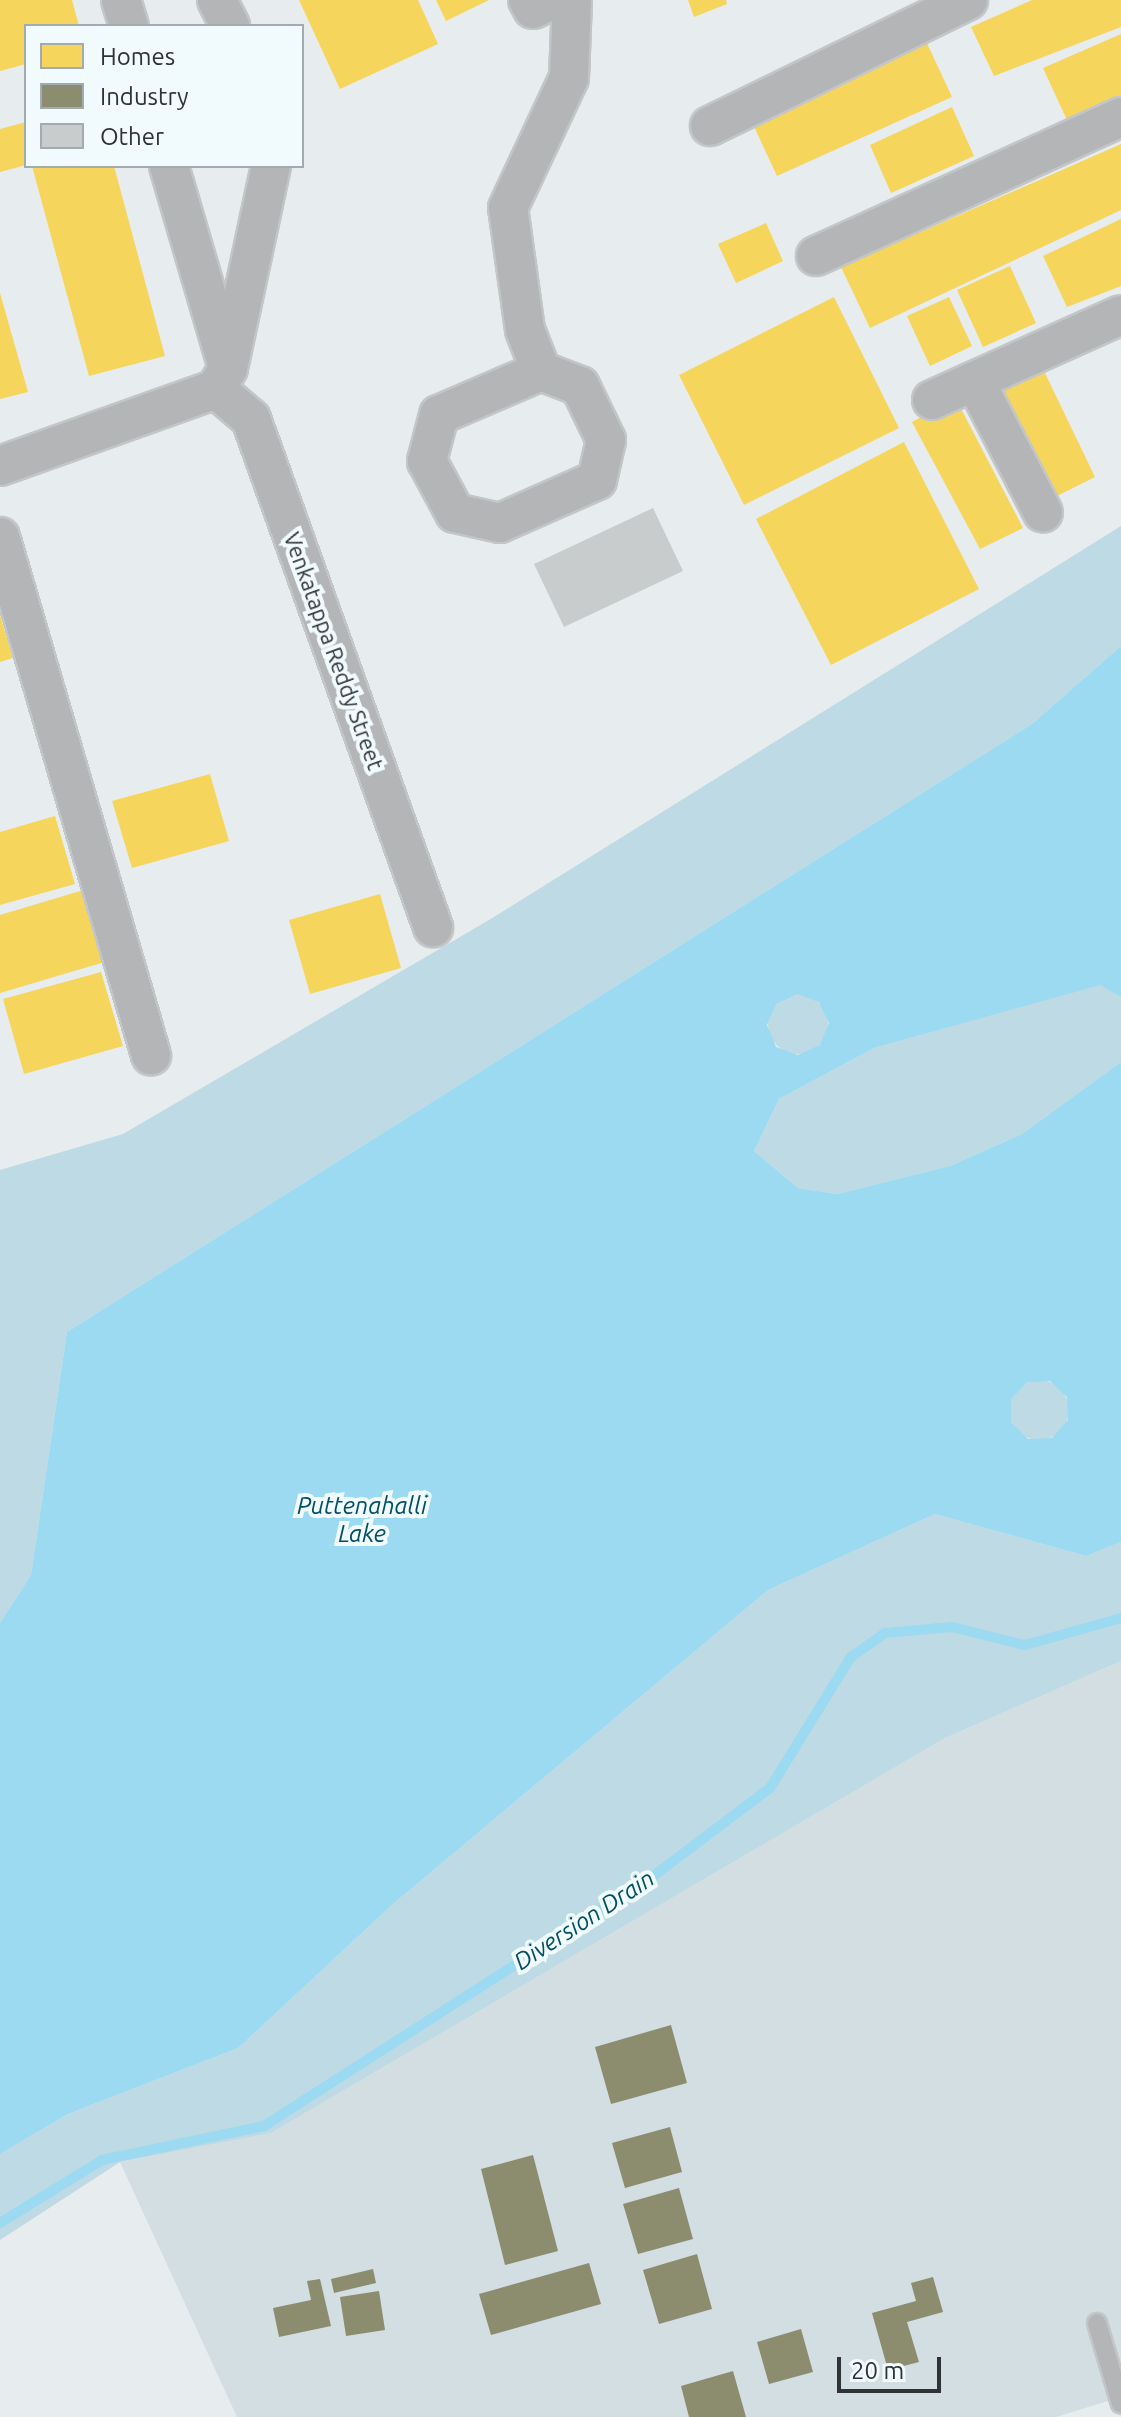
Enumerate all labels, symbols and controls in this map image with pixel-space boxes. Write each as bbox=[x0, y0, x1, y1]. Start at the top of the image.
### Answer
legend bbox=[24, 24, 304, 168]
text: Homes bbox=[100, 43, 175, 70]
text: Industry bbox=[100, 83, 189, 110]
text: Other bbox=[100, 123, 164, 150]
street label: Venkatappa Reddy Street bbox=[279, 529, 389, 773]
water label: Puttenahalli Lake bbox=[297, 1492, 427, 1548]
water label: Diversion Drain bbox=[508, 1864, 660, 1976]
scale bar bbox=[841, 2341, 945, 2391]
text: 20 m bbox=[851, 2357, 904, 2384]

